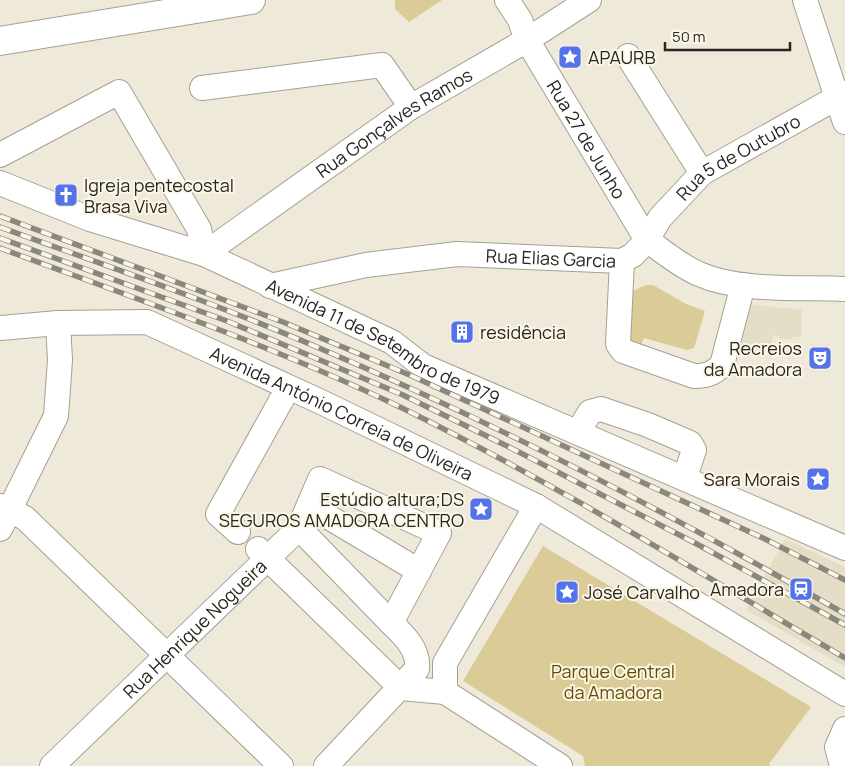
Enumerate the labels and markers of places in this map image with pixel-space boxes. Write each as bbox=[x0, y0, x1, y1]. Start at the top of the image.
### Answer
place icon: APAURB bbox=[557, 44, 583, 70]
place label: APAURB bbox=[588, 45, 655, 69]
place label: Igreja pentecostal Brasa Viva bbox=[84, 173, 234, 218]
church icon: Igreja pentecostal Brasa Viva bbox=[53, 182, 79, 208]
building icon: residência bbox=[449, 319, 475, 345]
place label: residência bbox=[480, 320, 566, 344]
place label: Recreios da Amadora bbox=[704, 336, 802, 381]
theatre icon: Recreios da Amadora bbox=[807, 345, 833, 371]
place icon: Sara Morais bbox=[805, 466, 831, 492]
place label: Sara Morais bbox=[704, 467, 800, 491]
place label: Estúdio altura;DS SEGUROS AMADORA CENTRO bbox=[219, 487, 464, 532]
place icon: Estúdio altura;DS SEGUROS AMADORA CENTRO bbox=[468, 496, 494, 522]
station icon: Amadora bbox=[788, 576, 814, 602]
place label: Amadora bbox=[710, 577, 784, 601]
place icon: José Carvalho bbox=[554, 579, 580, 605]
place label: José Carvalho bbox=[584, 580, 700, 604]

